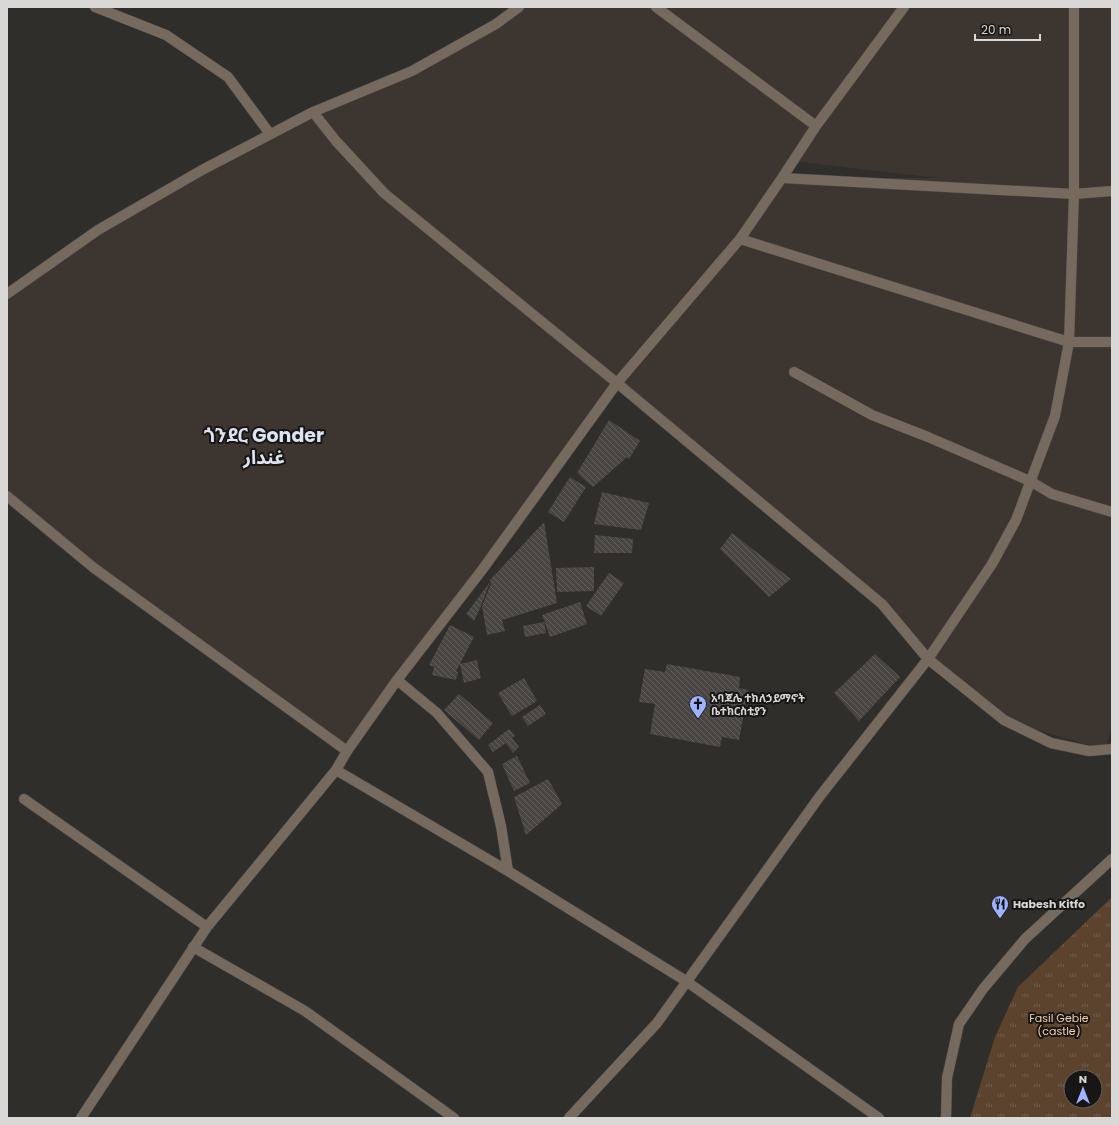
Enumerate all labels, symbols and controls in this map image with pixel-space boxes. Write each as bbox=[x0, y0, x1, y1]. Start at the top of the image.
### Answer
scale bar bbox=[975, 16, 1040, 42]
text: 20 m bbox=[981, 21, 1011, 38]
district label: ጎንደር Gonder غندار bbox=[204, 422, 324, 471]
place label: አባጃሌ ተክለኃይማኖት ቤተክርስቲያን bbox=[711, 690, 805, 719]
church icon: አባጃሌ ተክለኃይማኖት ቤተክርስቲያን bbox=[688, 694, 708, 719]
restaurant icon: Habesh Kitfo bbox=[990, 894, 1010, 919]
place label: Habesh Kitfo bbox=[1013, 896, 1085, 912]
park label: Fasil Gebie (castle) bbox=[1029, 1010, 1089, 1039]
north arrow bbox=[1063, 1069, 1103, 1109]
text: N bbox=[1079, 1071, 1087, 1087]

